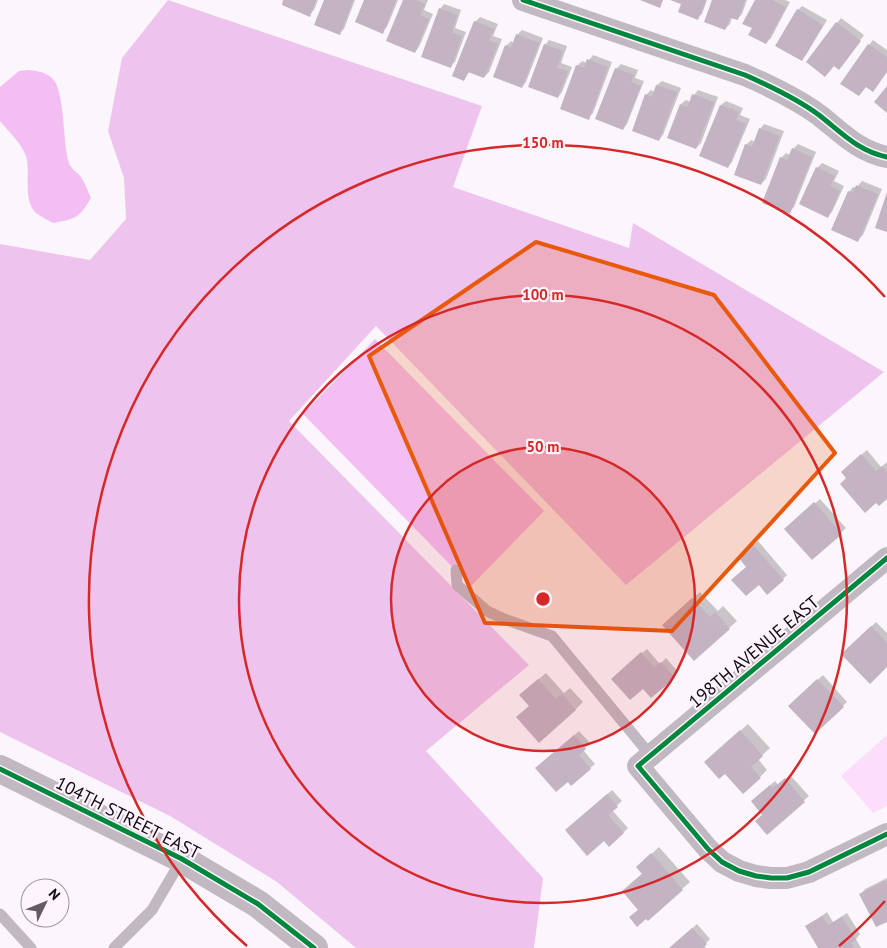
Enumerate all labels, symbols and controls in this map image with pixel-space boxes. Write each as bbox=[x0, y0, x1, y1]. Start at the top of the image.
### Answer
text: 150 m bbox=[522, 133, 564, 152]
text: 100 m bbox=[522, 285, 564, 304]
text: 50 m bbox=[527, 437, 559, 456]
centre of rings bbox=[534, 590, 552, 608]
street label: 198TH AVENUE EAST bbox=[684, 590, 824, 713]
street label: 104TH STREET EAST bbox=[52, 771, 205, 864]
north arrow bbox=[20, 878, 70, 928]
text: N bbox=[45, 885, 64, 904]

